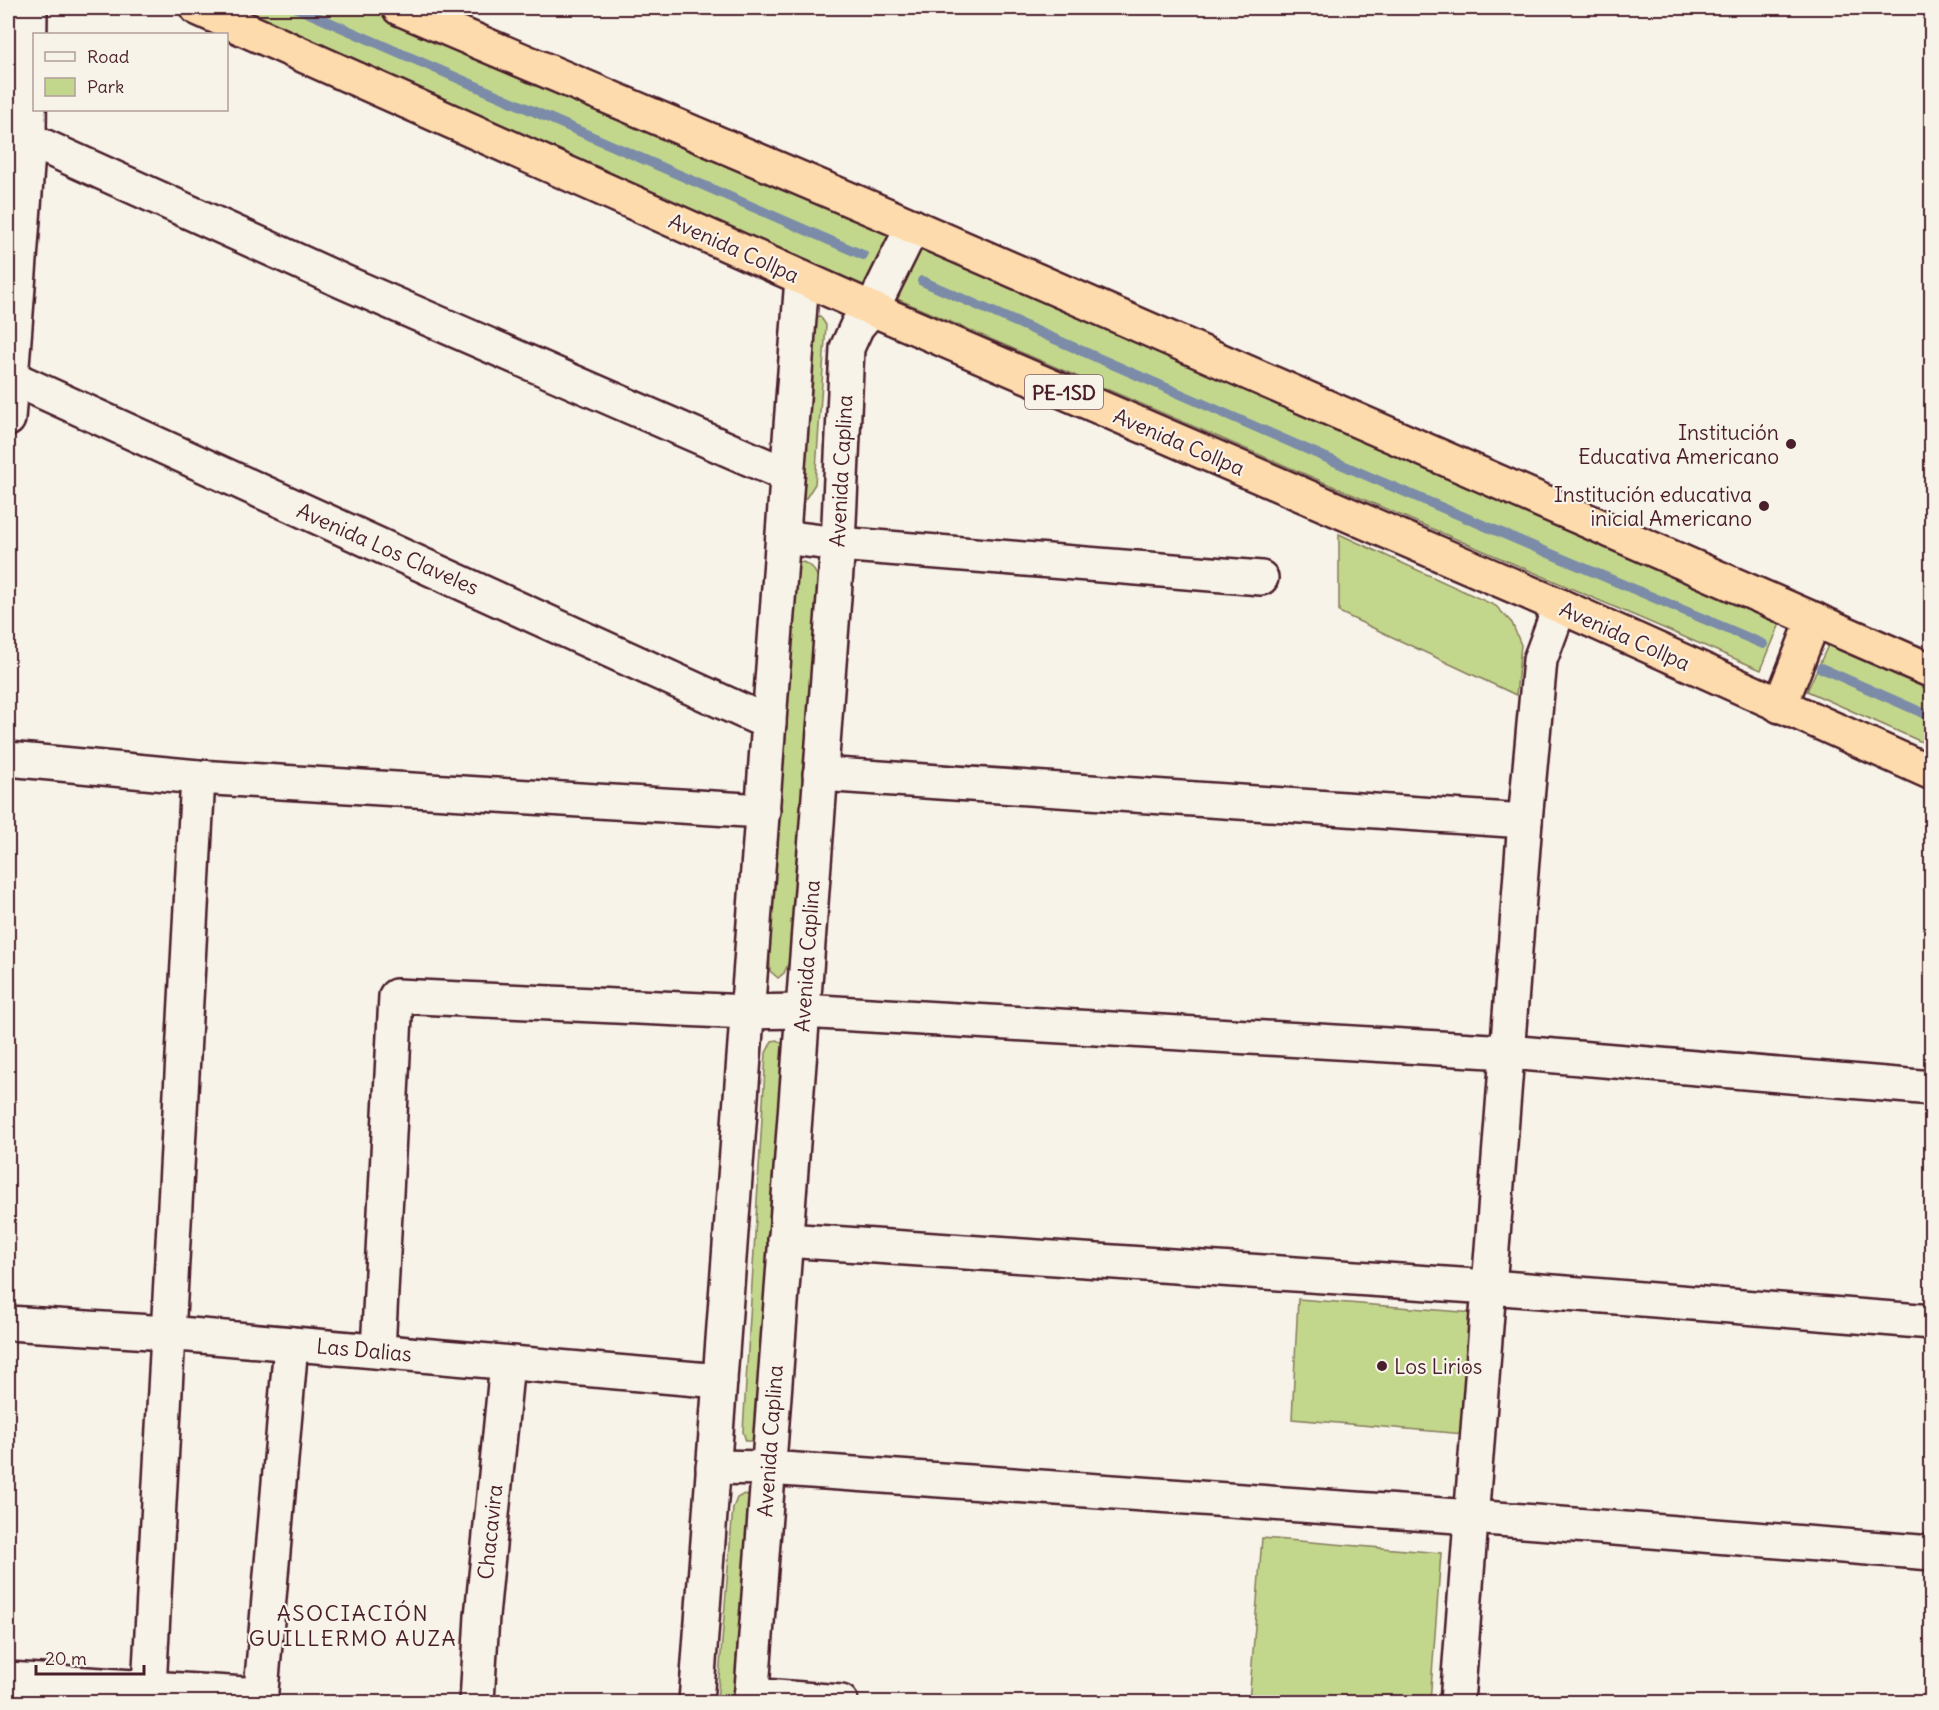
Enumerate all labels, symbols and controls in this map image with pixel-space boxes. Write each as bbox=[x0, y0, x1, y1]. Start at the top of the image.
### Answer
legend bbox=[33, 33, 228, 111]
text: Road bbox=[87, 45, 130, 68]
text: Park bbox=[87, 75, 124, 98]
street label: Avenida Collpa bbox=[665, 207, 803, 289]
road number: PE-1SD bbox=[1025, 375, 1103, 409]
street label: Avenida Caplina bbox=[824, 394, 858, 548]
street label: Avenida Collpa bbox=[1109, 402, 1249, 482]
place label: Institución Educativa Americano bbox=[1578, 419, 1779, 470]
marker: Institución Educativa Americano bbox=[1784, 437, 1798, 451]
place label: Institución educativa inicial Americano bbox=[1554, 481, 1752, 532]
street label: Avenida Los Claveles bbox=[293, 497, 483, 601]
marker: Institución educativa inicial Americano bbox=[1757, 499, 1771, 513]
street label: Avenida Collpa bbox=[1556, 595, 1694, 677]
street label: Avenida Caplina bbox=[788, 879, 826, 1033]
street label: Las Dalias bbox=[315, 1332, 413, 1368]
place label: Los Lirios bbox=[1394, 1353, 1482, 1380]
marker: Los Lirios bbox=[1375, 1359, 1389, 1373]
street label: Avenida Caplina bbox=[751, 1364, 789, 1518]
street label: Chacavira bbox=[472, 1483, 508, 1581]
district label: ASOCIACIÓN GUILLERMO AUZA bbox=[249, 1599, 457, 1652]
scale bar bbox=[36, 1638, 144, 1676]
text: 20 m bbox=[45, 1647, 87, 1670]

